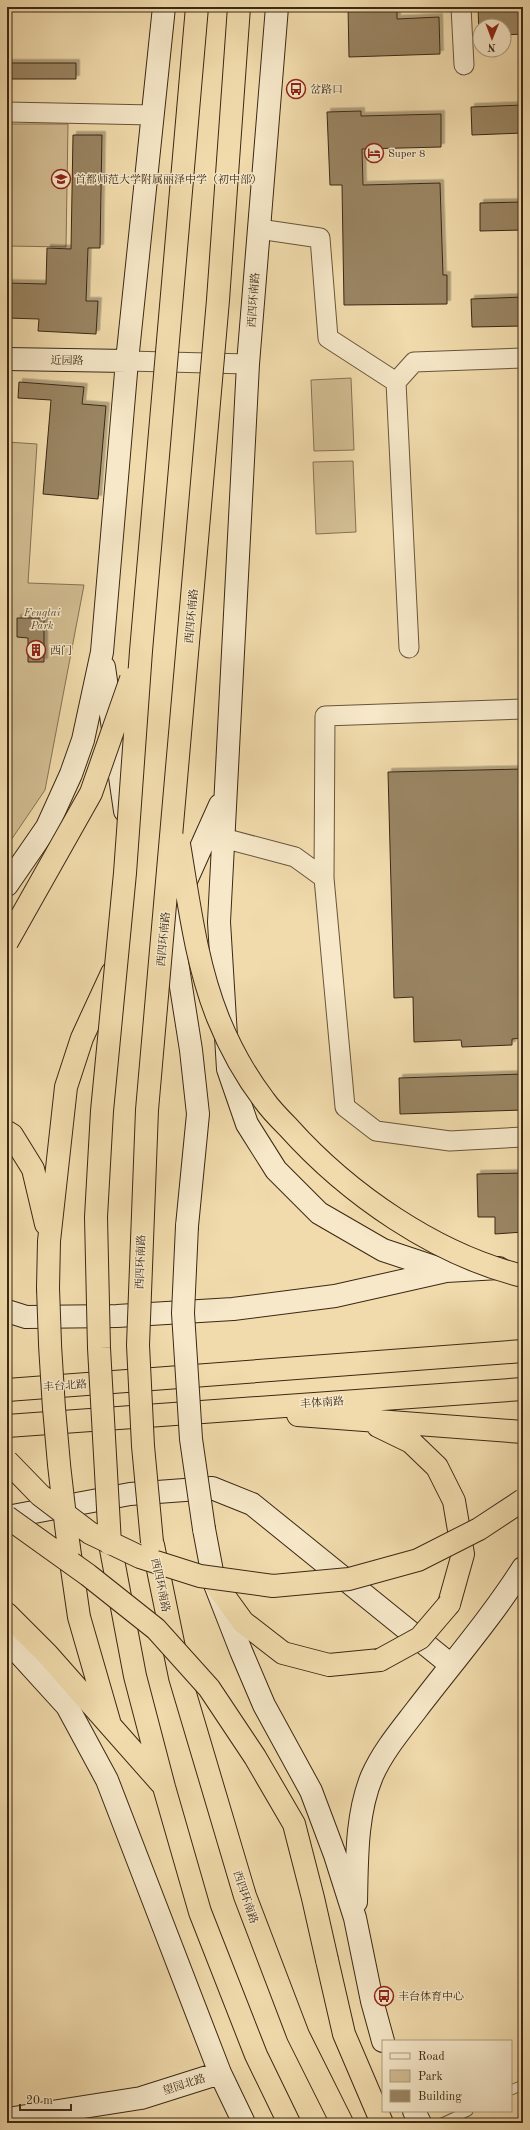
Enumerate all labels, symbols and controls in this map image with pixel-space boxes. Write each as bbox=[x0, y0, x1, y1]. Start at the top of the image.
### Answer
north arrow bbox=[472, 18, 512, 58]
text: N bbox=[487, 41, 496, 52]
bus stop icon: 岔路口 bbox=[285, 78, 307, 100]
place label: 岔路口 bbox=[310, 83, 343, 96]
hotel icon: Super 8 bbox=[363, 142, 385, 164]
place label: Super 8 bbox=[388, 149, 425, 160]
school or university icon: 首都师范大学附属丽泽中学（初中部） bbox=[50, 168, 72, 190]
place label: 首都师范大学附属丽泽中学（初中部） bbox=[75, 173, 262, 186]
street label: 西四环南路 bbox=[245, 272, 262, 328]
street label: 近园路 bbox=[50, 354, 84, 367]
street label: 西四环南路 bbox=[183, 588, 200, 644]
park label: Fengtai Park bbox=[23, 608, 61, 632]
building icon: 西门 bbox=[25, 639, 47, 661]
place label: 西门 bbox=[50, 644, 72, 657]
street label: 西四环南路 bbox=[155, 911, 172, 967]
street label: 西四环南路 bbox=[133, 1234, 148, 1290]
street label: 丰台北路 bbox=[43, 1377, 87, 1394]
street label: 丰体南路 bbox=[300, 1394, 344, 1411]
street label: 西四环南路 bbox=[148, 1557, 173, 1613]
street label: 西四环南路 bbox=[230, 1869, 261, 1925]
bus stop icon: 丰台体育中心 bbox=[373, 1985, 395, 2007]
place label: 丰台体育中心 bbox=[398, 1990, 464, 2003]
legend bbox=[382, 2040, 512, 2112]
text: Road bbox=[418, 2051, 445, 2063]
street label: 望园北路 bbox=[161, 2071, 207, 2097]
text: Park bbox=[418, 2071, 443, 2083]
scale bar bbox=[20, 2086, 71, 2112]
text: Building bbox=[418, 2091, 462, 2103]
text: 20 m bbox=[26, 2095, 53, 2107]

